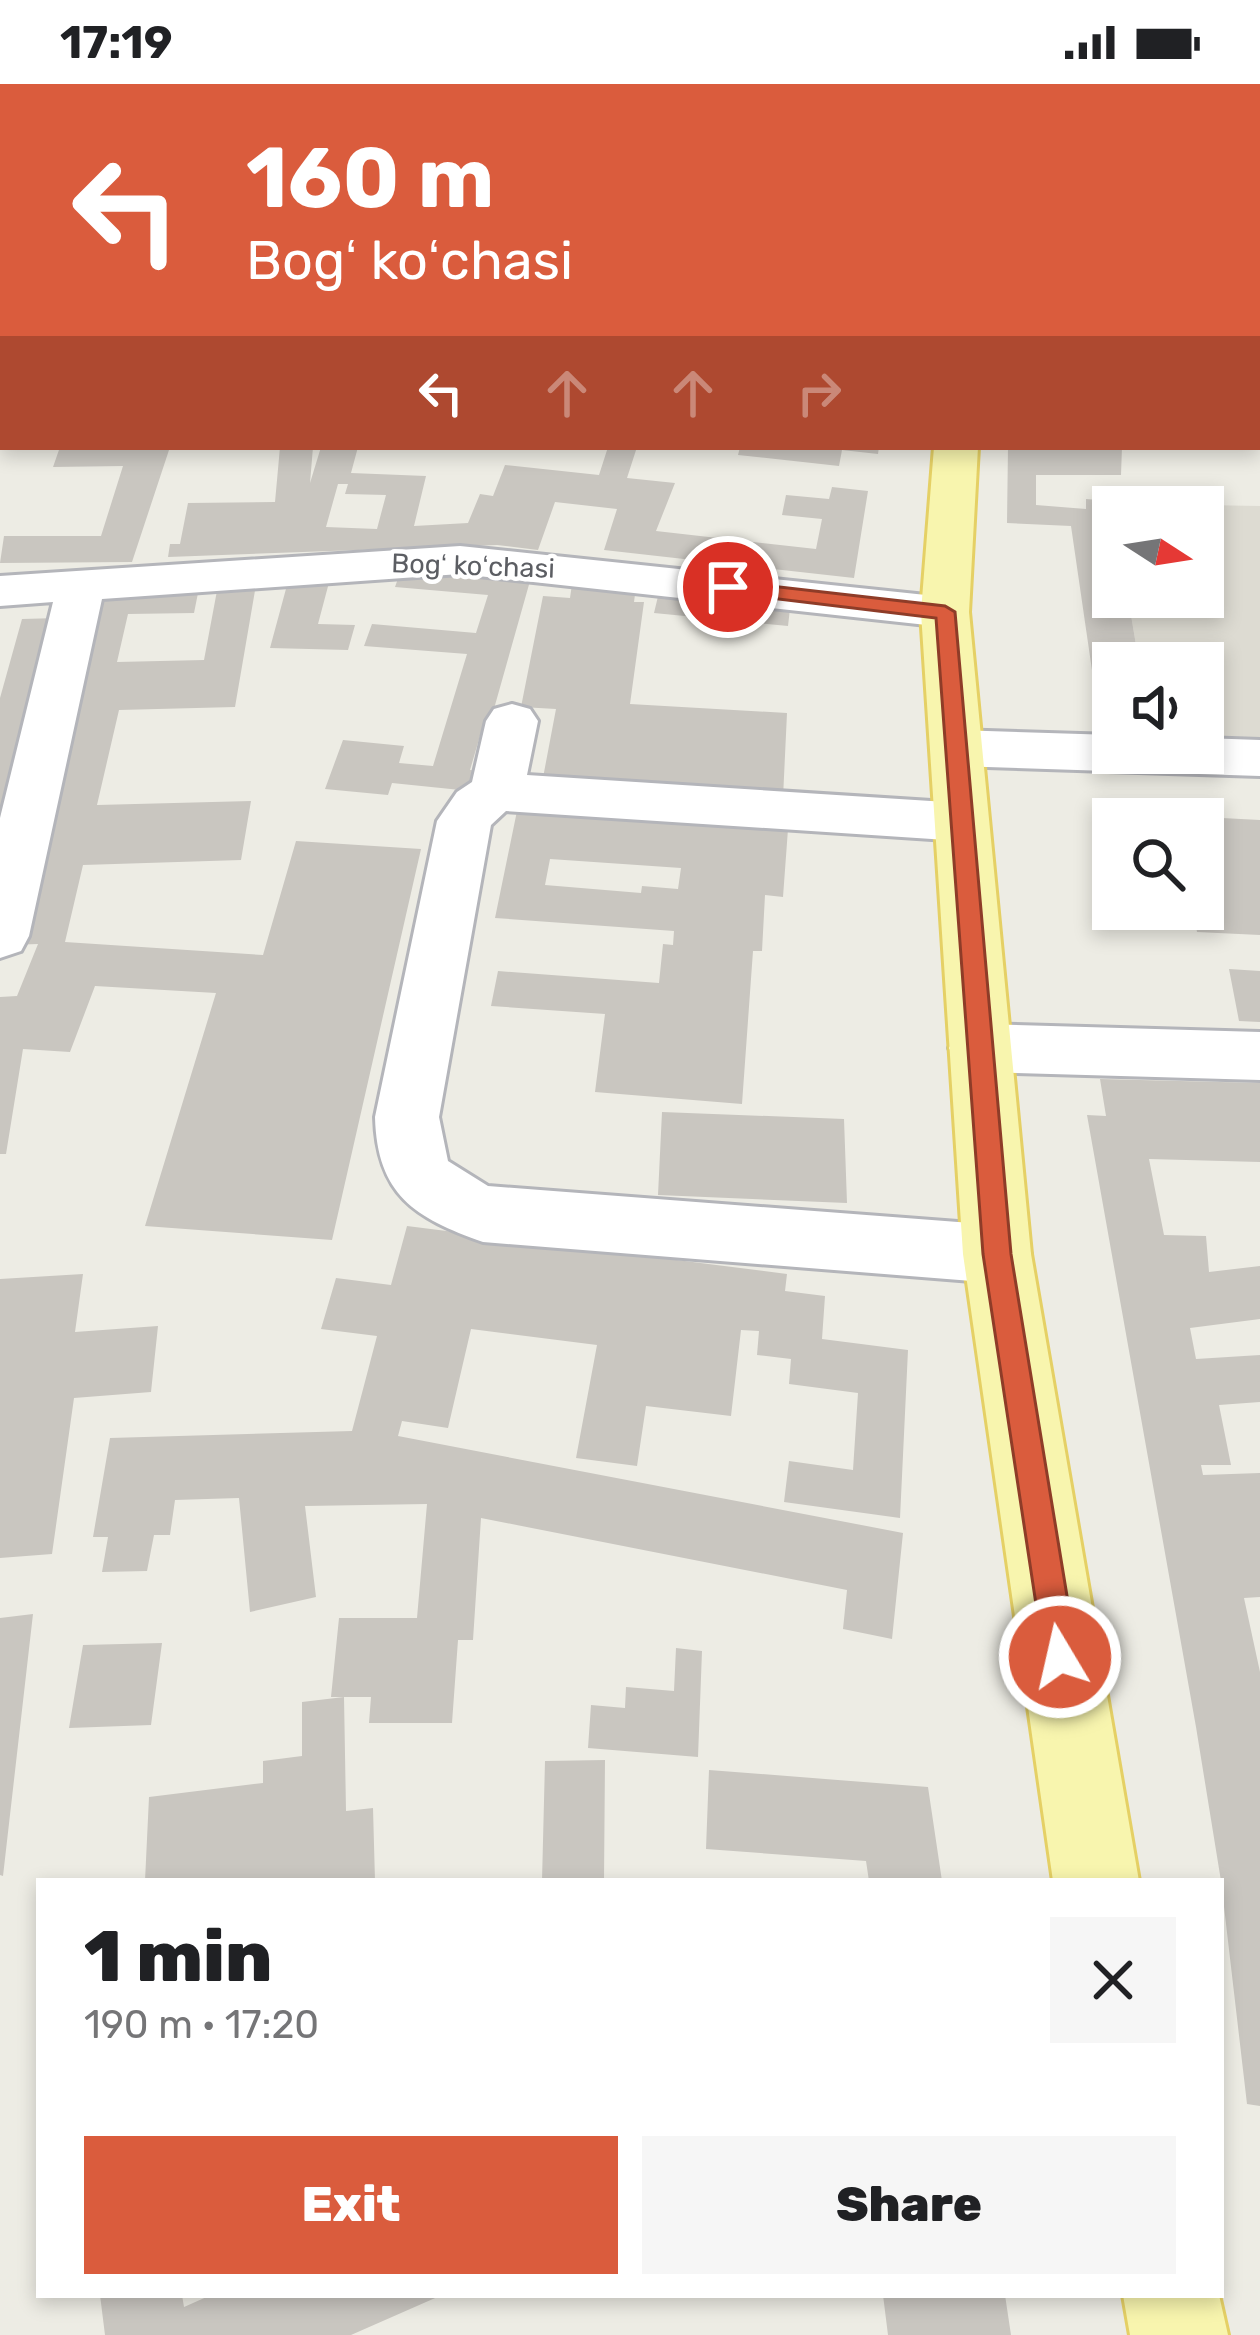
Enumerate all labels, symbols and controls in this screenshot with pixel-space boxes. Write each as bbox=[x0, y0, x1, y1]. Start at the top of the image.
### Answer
text: 17:19 bbox=[60, 16, 173, 69]
text: 160 m bbox=[246, 128, 494, 228]
icon: left bbox=[48, 132, 204, 288]
text: Bogʻ koʻchasi bbox=[246, 229, 573, 293]
icon: left bbox=[408, 360, 474, 426]
icon: ahead bbox=[534, 360, 600, 426]
icon: ahead bbox=[660, 360, 726, 426]
icon: right bbox=[786, 360, 852, 426]
north arrow bbox=[1092, 486, 1224, 618]
map controls bbox=[1092, 486, 1224, 930]
pin bbox=[677, 536, 779, 638]
street label: Bogʻ koʻchasi bbox=[391, 547, 555, 585]
icon: arrive bbox=[695, 554, 761, 620]
button: sound bbox=[1092, 642, 1224, 774]
button: search bbox=[1092, 798, 1224, 930]
position arrow bbox=[997, 1594, 1123, 1720]
text: 1 min bbox=[84, 1914, 272, 1999]
button: close bbox=[1050, 1917, 1176, 2043]
text: 190 m · 17:20 bbox=[84, 2002, 319, 2048]
button: Exit bbox=[84, 2136, 618, 2274]
button: Share bbox=[642, 2136, 1176, 2274]

